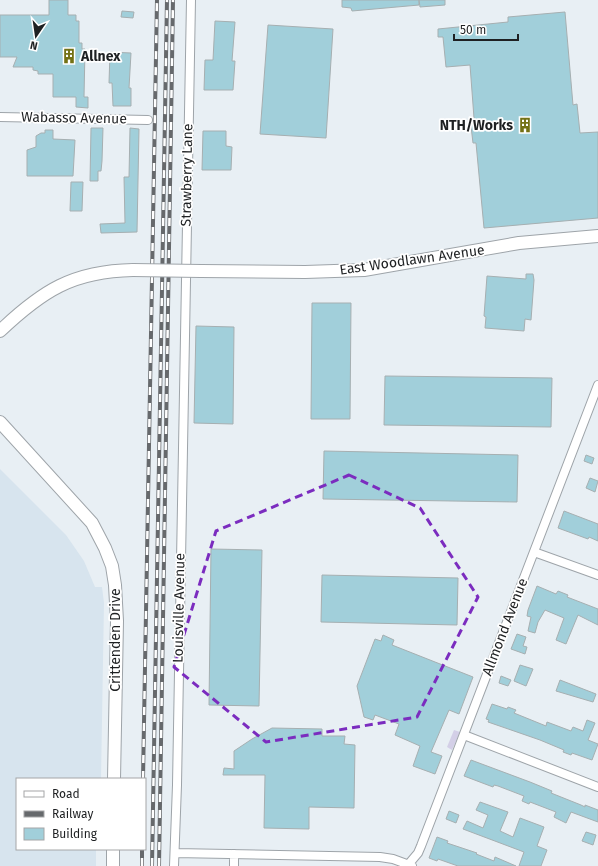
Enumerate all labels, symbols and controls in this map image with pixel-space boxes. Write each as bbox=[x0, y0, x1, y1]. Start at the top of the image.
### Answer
north arrow bbox=[16, 16, 56, 56]
scale bar bbox=[454, 16, 518, 42]
text: 50 m bbox=[460, 23, 486, 37]
text: N bbox=[29, 38, 39, 52]
building icon: Allnex bbox=[60, 47, 78, 65]
place label: Allnex bbox=[80, 48, 121, 65]
street label: Wabasso Avenue bbox=[21, 109, 127, 127]
building icon: NTH/Works bbox=[516, 116, 534, 134]
place label: NTH/Works bbox=[440, 117, 513, 134]
street label: Strawberry Lane bbox=[178, 123, 196, 227]
street label: East Woodlawn Avenue bbox=[338, 241, 486, 279]
street label: Louisville Avenue bbox=[170, 553, 188, 663]
street label: Allmond Avenue bbox=[479, 576, 531, 678]
street label: Crittenden Drive bbox=[107, 588, 124, 692]
legend bbox=[16, 778, 146, 850]
text: Road bbox=[52, 787, 80, 801]
text: Railway bbox=[52, 807, 93, 821]
text: Building bbox=[52, 827, 98, 841]

